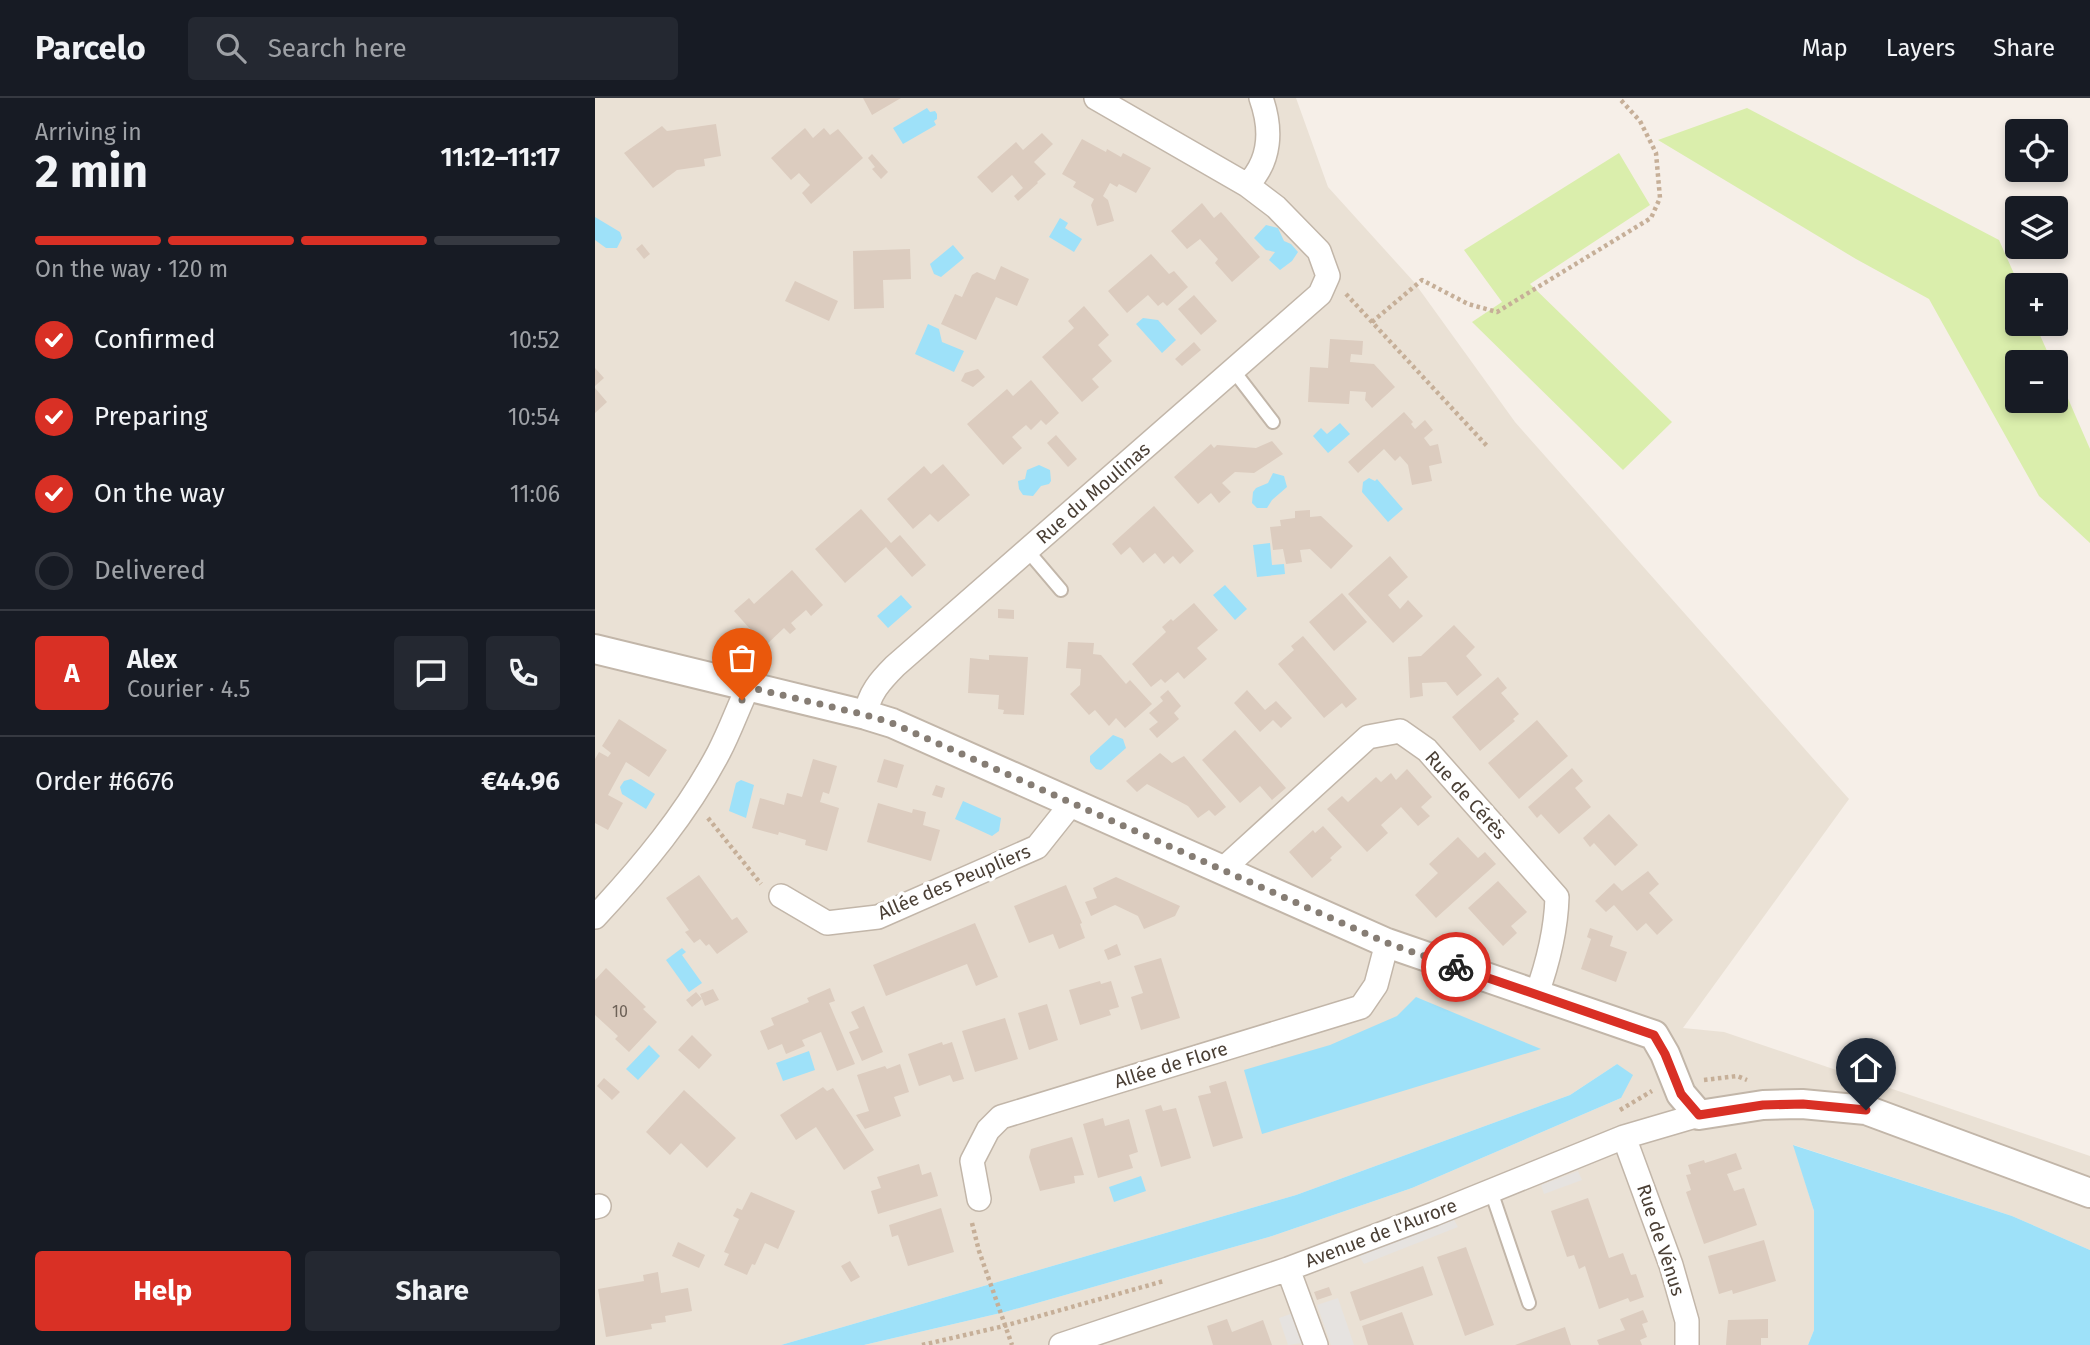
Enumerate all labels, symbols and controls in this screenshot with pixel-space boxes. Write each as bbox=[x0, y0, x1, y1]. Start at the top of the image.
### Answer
search box bbox=[188, 17, 678, 80]
text: Parcelo bbox=[35, 28, 146, 68]
icon: search bbox=[212, 29, 250, 67]
text: Search here bbox=[268, 33, 407, 64]
text: Map bbox=[1802, 34, 1848, 62]
text: Layers bbox=[1886, 34, 1955, 62]
text: Share bbox=[1993, 34, 2055, 62]
text: Arriving in bbox=[35, 118, 142, 146]
map controls bbox=[2005, 119, 2068, 413]
button: locate bbox=[2005, 119, 2068, 182]
text: 11:12–11:17 bbox=[441, 142, 560, 173]
text: 2 min bbox=[35, 144, 148, 199]
button: layers bbox=[2005, 196, 2068, 259]
text: On the way · 120 m bbox=[35, 255, 228, 283]
button: + bbox=[2005, 273, 2068, 336]
icon: check bbox=[35, 321, 73, 359]
text: Confirmed bbox=[94, 324, 215, 355]
text: 10:52 bbox=[509, 326, 560, 354]
button: − bbox=[2005, 350, 2068, 413]
icon: check bbox=[35, 398, 73, 436]
text: Preparing bbox=[94, 401, 207, 432]
text: 10:54 bbox=[508, 403, 560, 431]
street label: Rue du Moulinas bbox=[1031, 437, 1155, 549]
icon: check bbox=[35, 475, 73, 513]
text: On the way bbox=[94, 478, 225, 509]
text: 11:06 bbox=[510, 480, 560, 508]
text: Delivered bbox=[94, 555, 206, 586]
pin bbox=[712, 628, 772, 700]
button: chat bbox=[394, 636, 468, 710]
button: phone bbox=[486, 636, 560, 710]
icon: bag bbox=[723, 639, 761, 677]
text: Alex bbox=[127, 644, 177, 675]
text: A bbox=[64, 658, 80, 689]
text: Courier · 4.5 bbox=[127, 675, 250, 703]
street label: Rue de Cérès bbox=[1420, 746, 1512, 844]
text: Order #6676 bbox=[35, 766, 174, 797]
text: €44.96 bbox=[481, 766, 560, 797]
street label: Allée des Peupliers bbox=[874, 839, 1034, 925]
courier bbox=[1421, 932, 1491, 1002]
icon: bike bbox=[1437, 948, 1475, 986]
house number: 10 bbox=[612, 1002, 628, 1021]
street label: Allée de Flore bbox=[1112, 1037, 1230, 1093]
pin bbox=[1836, 1038, 1896, 1110]
icon: home bbox=[1847, 1049, 1885, 1087]
street label: Rue de Vénus bbox=[1632, 1181, 1690, 1299]
street label: Avenue de l'Aurore bbox=[1302, 1193, 1460, 1273]
button: Help bbox=[35, 1251, 291, 1331]
button: Share bbox=[305, 1251, 560, 1331]

